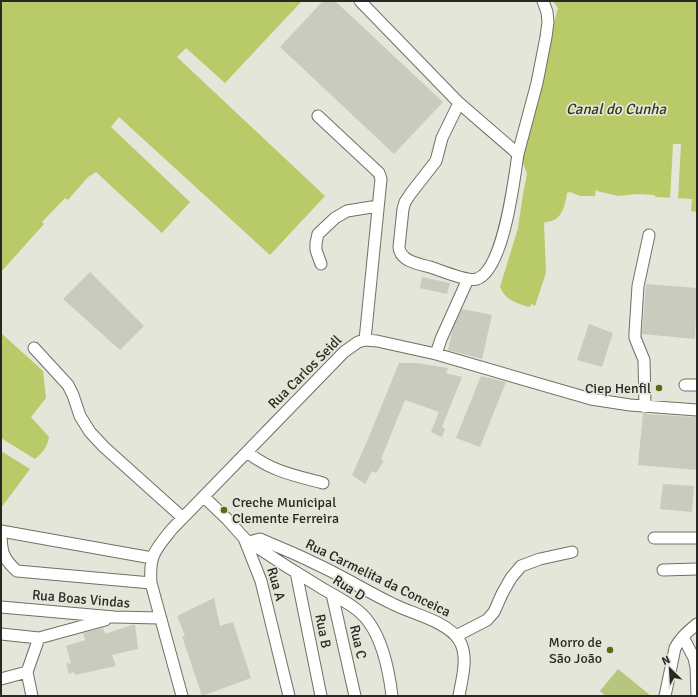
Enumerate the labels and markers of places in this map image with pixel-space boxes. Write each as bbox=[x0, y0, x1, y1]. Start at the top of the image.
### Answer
place label: Ciep Henfil bbox=[585, 380, 651, 397]
marker: Ciep Henfil bbox=[654, 383, 664, 393]
place label: Creche Municipal Clemente Ferreira bbox=[232, 494, 339, 527]
marker: Creche Municipal Clemente Ferreira bbox=[219, 505, 229, 515]
place label: Morro de São João bbox=[549, 634, 602, 667]
marker: Morro de São João bbox=[605, 645, 615, 655]

